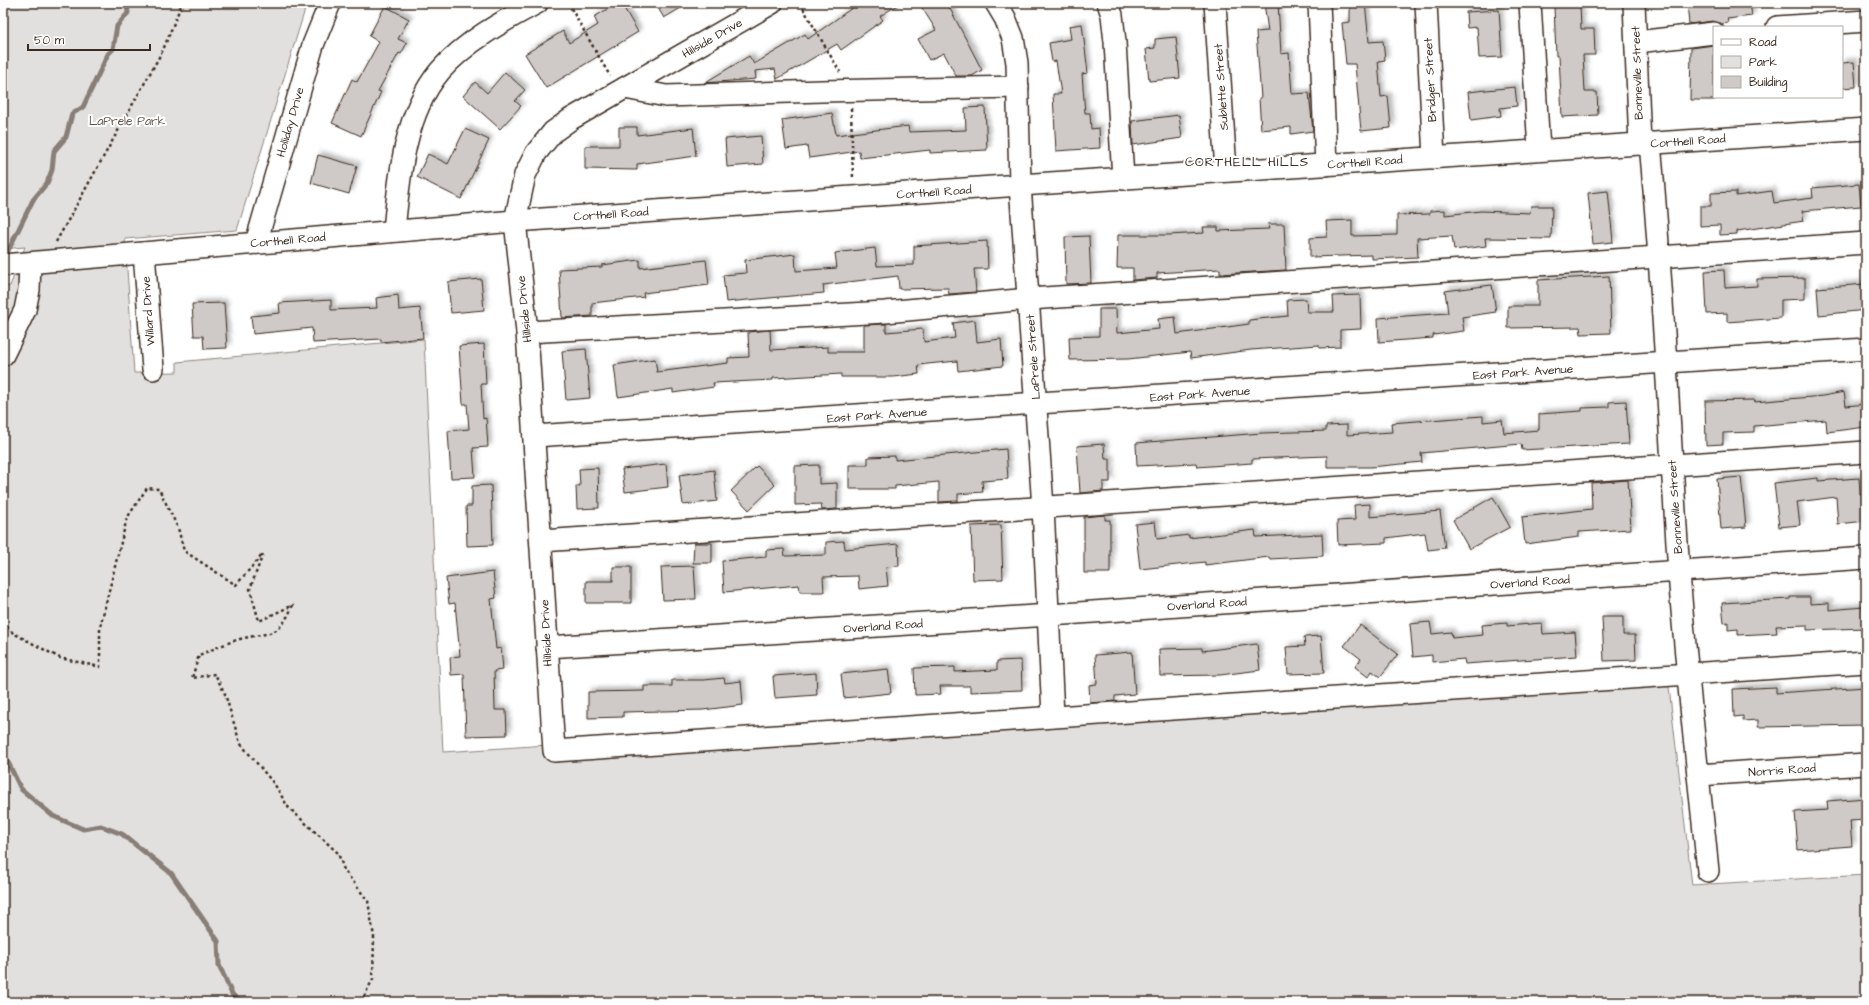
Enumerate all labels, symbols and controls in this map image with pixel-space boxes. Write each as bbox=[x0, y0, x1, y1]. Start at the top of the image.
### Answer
street label: Hillside Drive bbox=[679, 14, 746, 63]
scale bar bbox=[28, 26, 150, 52]
street label: Bonneville Street bbox=[1627, 26, 1648, 120]
legend bbox=[1713, 26, 1843, 98]
text: 50 m bbox=[34, 32, 65, 49]
text: Road bbox=[1749, 34, 1777, 51]
street label: Bridger Street bbox=[1420, 37, 1442, 122]
street label: Sublette Street bbox=[1210, 43, 1233, 131]
text: Park bbox=[1749, 54, 1777, 71]
text: Building bbox=[1749, 74, 1787, 92]
street label: Holliday Drive bbox=[272, 85, 310, 159]
park label: LaPrele Park bbox=[89, 113, 166, 130]
street label: Corthell Road bbox=[1650, 130, 1726, 153]
street label: Corthell Road bbox=[1327, 151, 1403, 174]
district label: CORTHELL HILLS bbox=[1185, 153, 1309, 171]
street label: Corthell Road bbox=[896, 181, 972, 204]
street label: Corthell Road bbox=[573, 203, 649, 226]
street label: Corthell Road bbox=[250, 229, 326, 252]
street label: Hillside Drive bbox=[512, 274, 536, 343]
street label: Willard Drive bbox=[138, 275, 159, 346]
street label: LaPrele Street bbox=[1022, 314, 1045, 400]
street label: East Park Avenue bbox=[1472, 360, 1574, 384]
street label: East Park Avenue bbox=[1149, 382, 1251, 406]
street label: East Park Avenue bbox=[826, 403, 928, 427]
street label: Bonneville Street bbox=[1664, 459, 1687, 554]
street label: Overland Road bbox=[1490, 571, 1570, 594]
street label: Overland Road bbox=[1167, 593, 1247, 616]
street label: Hillside Drive bbox=[536, 599, 557, 667]
street label: Overland Road bbox=[843, 615, 923, 638]
street label: Norris Road bbox=[1748, 760, 1816, 781]

